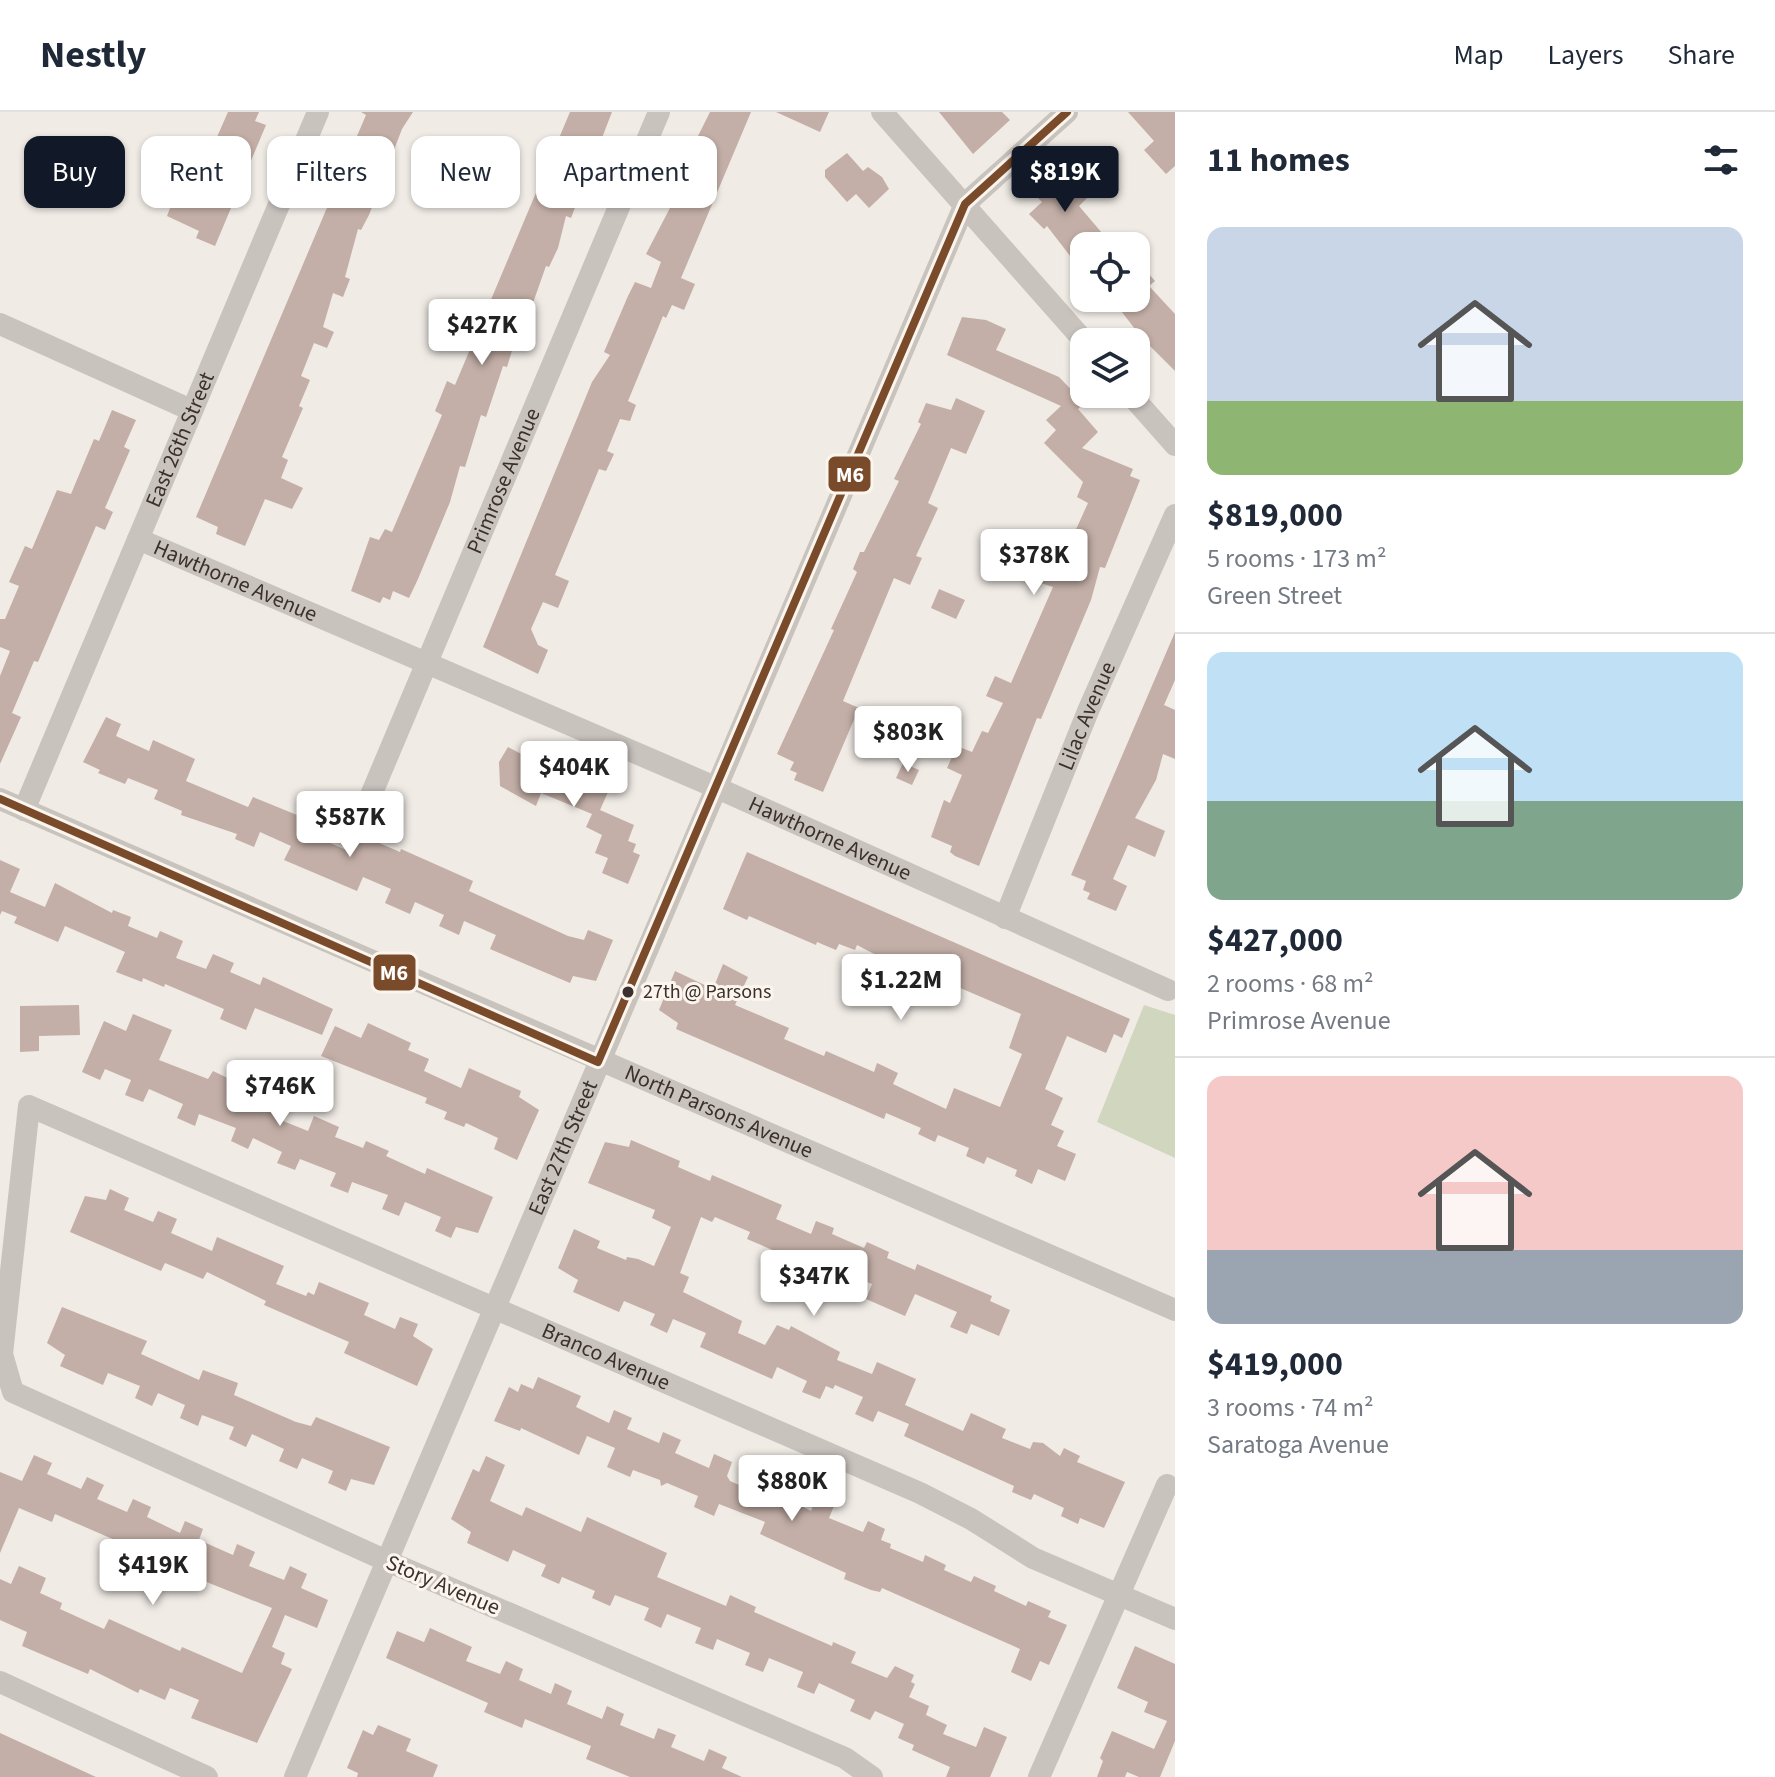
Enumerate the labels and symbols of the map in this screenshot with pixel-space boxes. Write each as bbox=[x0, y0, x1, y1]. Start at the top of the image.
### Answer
pin: $819K bbox=[1009, 146, 1121, 214]
pin: $427K bbox=[426, 299, 538, 367]
street label: East 26th Street bbox=[137, 366, 223, 512]
street label: Primrose Avenue bbox=[459, 403, 548, 559]
line badge: M6 bbox=[827, 455, 872, 493]
text: M6 bbox=[836, 459, 864, 491]
pin: $378K bbox=[978, 529, 1090, 597]
street label: Hawthorne Avenue bbox=[148, 532, 322, 630]
street label: Lilac Avenue bbox=[1050, 656, 1124, 775]
pin: $803K bbox=[852, 706, 964, 774]
pin: $404K bbox=[518, 741, 630, 809]
street label: Hawthorne Avenue bbox=[743, 788, 917, 889]
pin: $587K bbox=[294, 791, 406, 859]
line badge: M6 bbox=[372, 953, 417, 992]
pin: $1.22M bbox=[836, 954, 966, 1022]
text: M6 bbox=[380, 957, 408, 989]
place label: 27th @ Parsons bbox=[643, 978, 771, 1006]
marker: 27th @ Parsons bbox=[620, 984, 636, 1000]
street label: North Parsons Avenue bbox=[620, 1057, 818, 1167]
pin: $746K bbox=[224, 1060, 336, 1128]
street label: East 27th Street bbox=[520, 1075, 606, 1220]
pin: $347K bbox=[758, 1250, 870, 1318]
street label: Branco Avenue bbox=[537, 1315, 675, 1399]
pin: $880K bbox=[736, 1455, 848, 1523]
pin: $419K bbox=[97, 1539, 209, 1607]
street label: Story Avenue bbox=[381, 1547, 505, 1623]

